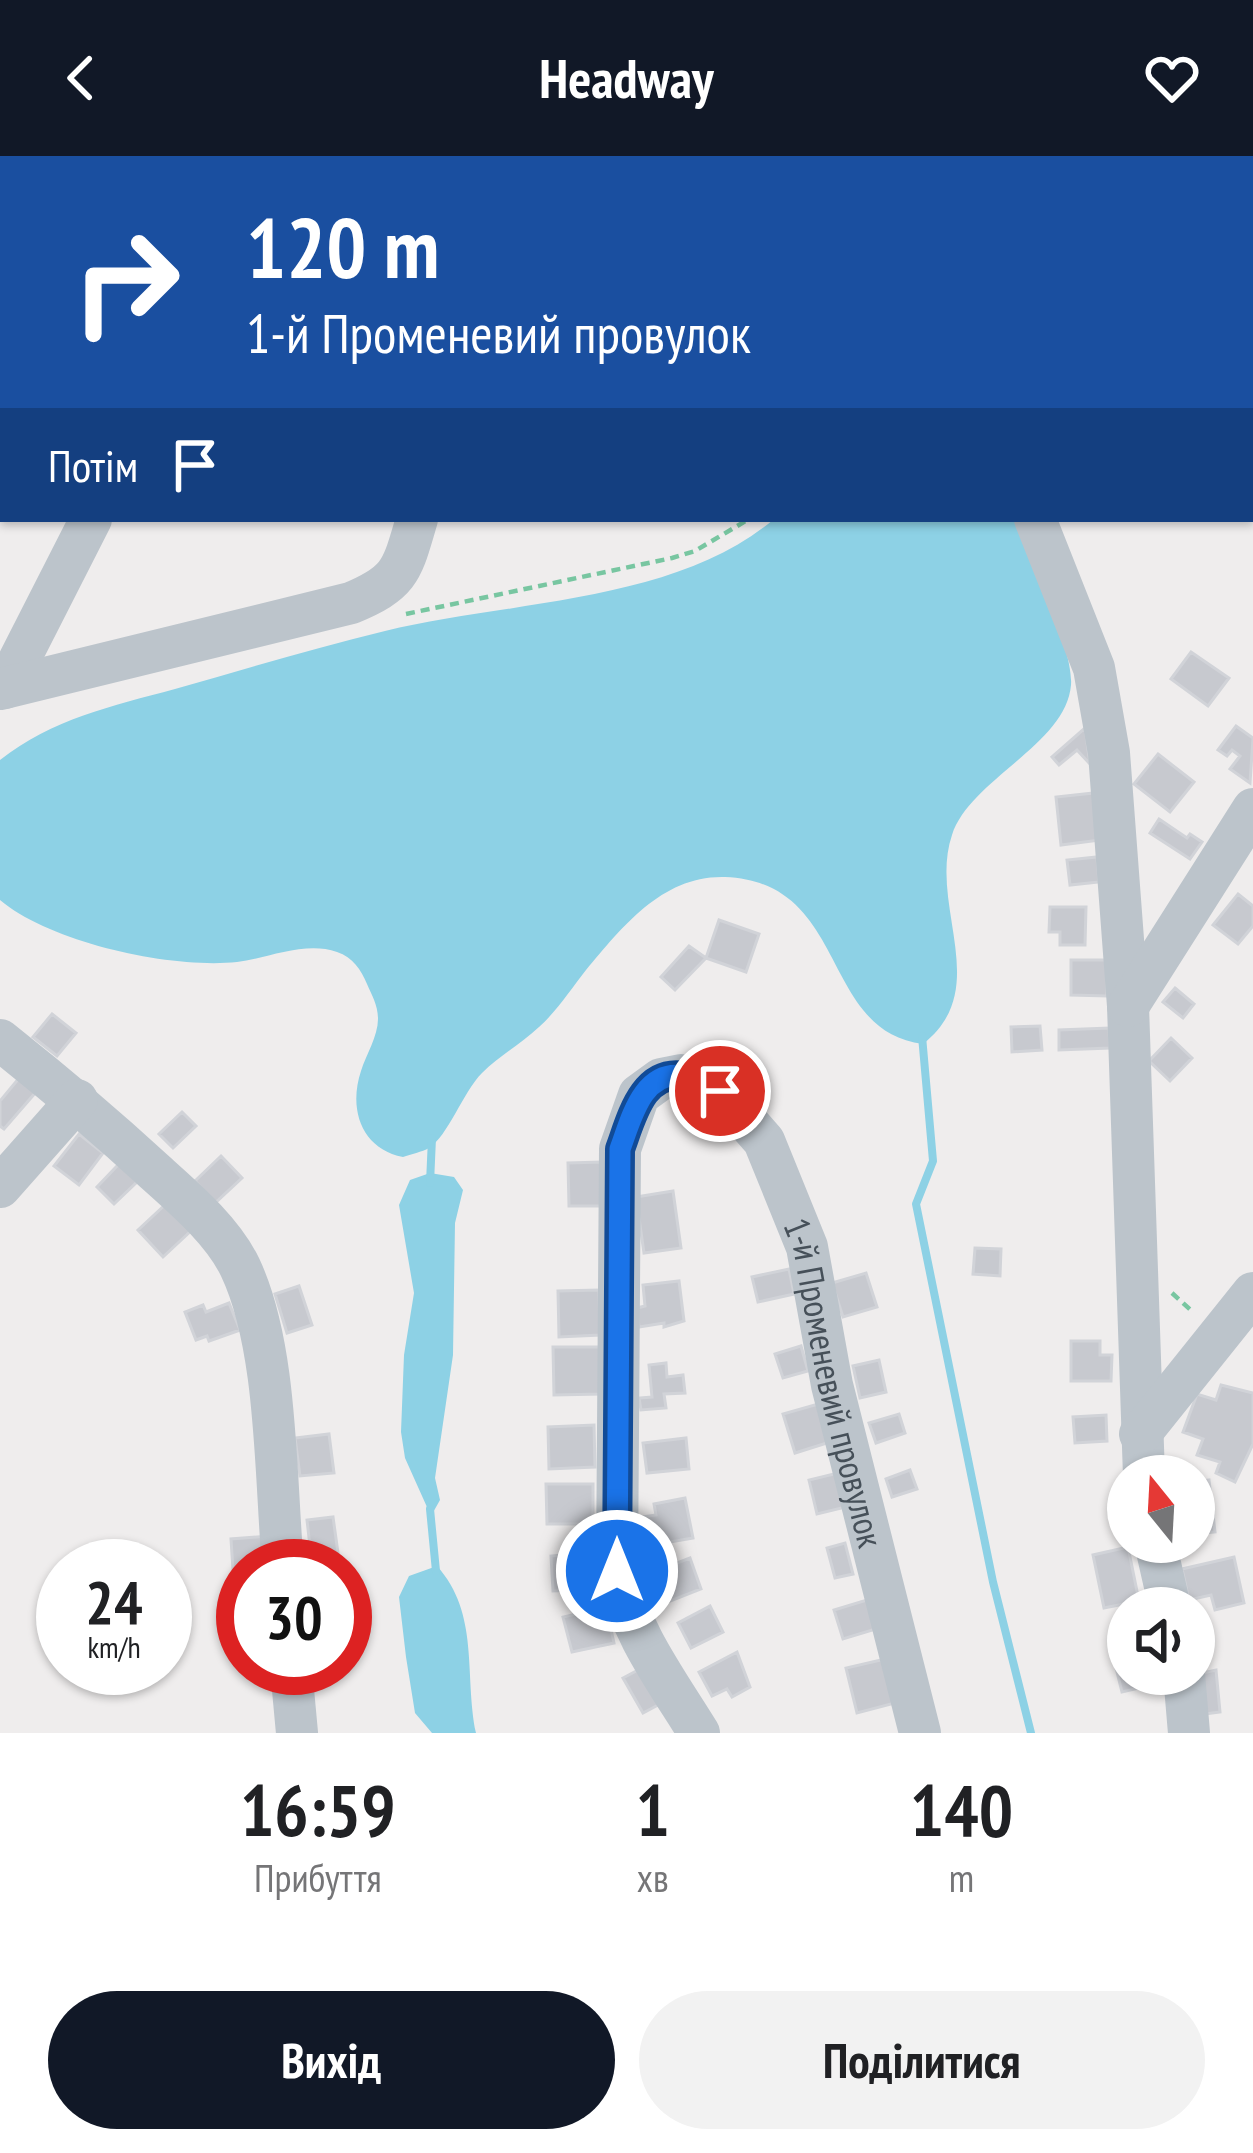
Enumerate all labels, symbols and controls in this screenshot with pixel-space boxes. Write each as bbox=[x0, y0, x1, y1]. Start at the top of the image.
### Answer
text: Headway bbox=[539, 43, 714, 113]
icon: back bbox=[48, 45, 114, 111]
icon: heart bbox=[1139, 45, 1205, 111]
text: 120 m bbox=[246, 192, 439, 301]
icon: right bbox=[48, 204, 204, 360]
text: 1-й Променевий провулок bbox=[246, 298, 751, 368]
icon: arrive bbox=[162, 432, 228, 498]
text: Потім bbox=[48, 436, 138, 494]
pin bbox=[669, 1040, 771, 1142]
icon: arrive bbox=[687, 1058, 753, 1124]
street label: 1-й Променевий провулок bbox=[774, 1210, 896, 1552]
north arrow bbox=[1107, 1455, 1215, 1563]
map controls bbox=[1107, 1455, 1215, 1695]
position arrow bbox=[554, 1508, 680, 1634]
speed limit sign: 30 bbox=[216, 1539, 372, 1695]
text: 24 bbox=[85, 1563, 143, 1641]
button: sound bbox=[1107, 1587, 1215, 1695]
text: km/h bbox=[87, 1627, 141, 1666]
text: 16:59 bbox=[240, 1763, 396, 1856]
text: 1 bbox=[636, 1763, 670, 1856]
text: 140 bbox=[910, 1763, 1013, 1856]
text: Прибуття bbox=[254, 1852, 382, 1903]
text: хв bbox=[637, 1852, 669, 1903]
text: m bbox=[949, 1852, 974, 1903]
button: Вихід bbox=[48, 1991, 615, 2129]
button: Поділитися bbox=[639, 1991, 1205, 2129]

